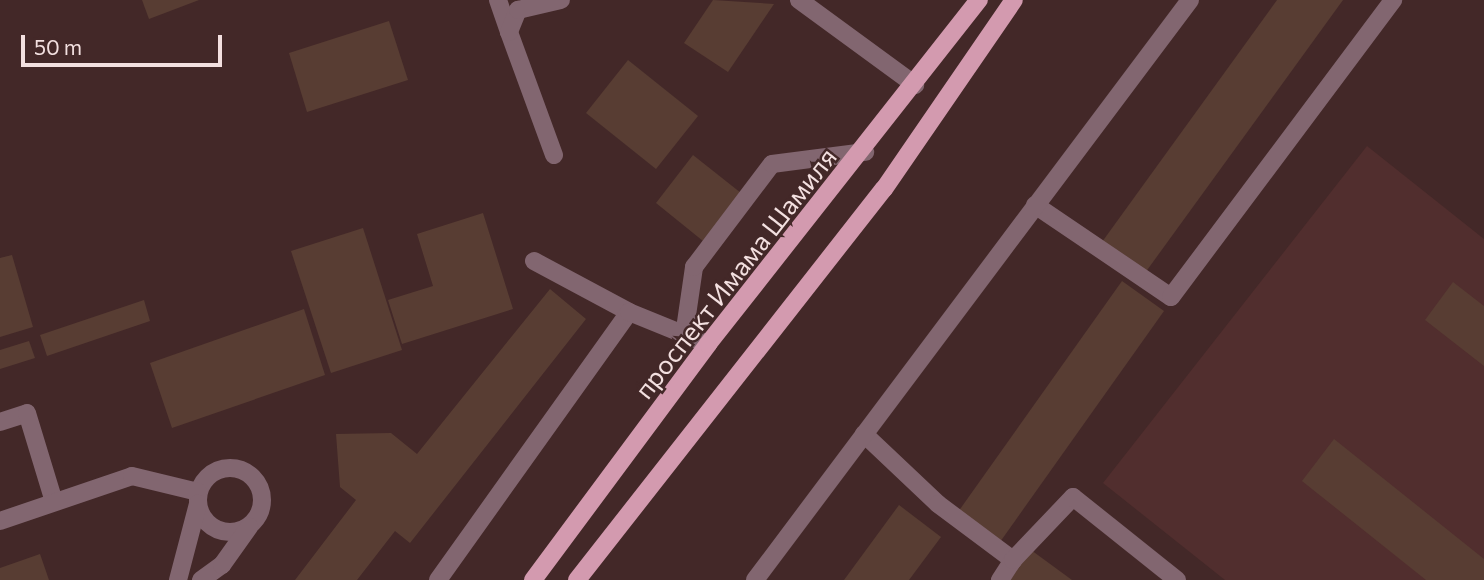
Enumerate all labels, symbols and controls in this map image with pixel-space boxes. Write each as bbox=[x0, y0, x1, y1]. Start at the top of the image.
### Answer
scale bar bbox=[24, 21, 226, 65]
text: 50 m bbox=[34, 34, 82, 59]
street label: проспект Имама Шамиля bbox=[627, 142, 843, 404]

